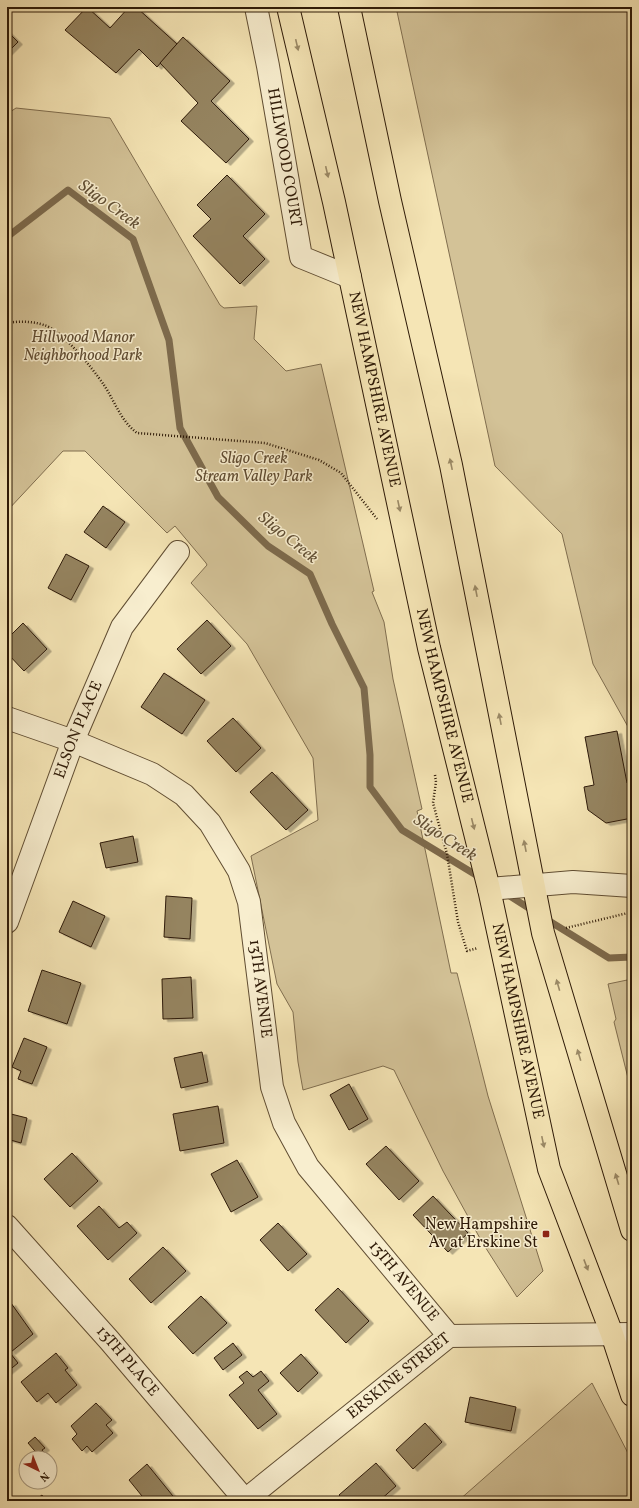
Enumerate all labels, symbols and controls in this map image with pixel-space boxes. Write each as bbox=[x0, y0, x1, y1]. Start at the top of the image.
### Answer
one-way arrow bbox=[295, 39, 301, 51]
street label: HILLWOOD COURT bbox=[261, 86, 307, 229]
one-way arrow bbox=[324, 165, 330, 178]
water label: Sligo Creek bbox=[73, 175, 145, 235]
street label: NEW HAMPSHIRE AVENUE bbox=[342, 290, 405, 489]
park label: Hillwood Manor Neighborhood Park bbox=[24, 327, 143, 367]
park label: Sligo Creek Stream Valley Park bbox=[195, 448, 313, 488]
one-way arrow bbox=[447, 458, 453, 470]
one-way arrow bbox=[396, 500, 402, 513]
water label: Sligo Creek bbox=[253, 507, 323, 570]
one-way arrow bbox=[472, 585, 478, 597]
street label: NEW HAMPSHIRE AVENUE bbox=[410, 606, 478, 805]
street label: ELSON PLACE bbox=[49, 678, 108, 782]
one-way arrow bbox=[497, 713, 503, 725]
water label: Sligo Creek bbox=[409, 809, 481, 867]
one-way arrow bbox=[470, 818, 476, 830]
one-way arrow bbox=[522, 840, 528, 853]
street label: NEW HAMPSHIRE AVENUE bbox=[486, 921, 549, 1121]
street label: 13TH AVENUE bbox=[243, 938, 277, 1039]
one-way arrow bbox=[555, 979, 561, 991]
one-way arrow bbox=[576, 1048, 582, 1060]
one-way arrow bbox=[541, 1136, 547, 1149]
one-way arrow bbox=[614, 1173, 620, 1185]
place label: New Hampshire Av at Erskine St bbox=[425, 1214, 538, 1254]
marker: New Hampshire Av at Erskine St bbox=[541, 1229, 551, 1239]
street label: 13TH AVENUE bbox=[363, 1236, 444, 1326]
one-way arrow bbox=[583, 1260, 589, 1272]
street label: 13TH PLACE bbox=[91, 1321, 164, 1402]
street label: ERSKINE STREET bbox=[343, 1328, 455, 1425]
north arrow bbox=[18, 1450, 58, 1490]
text: N bbox=[36, 1468, 52, 1484]

